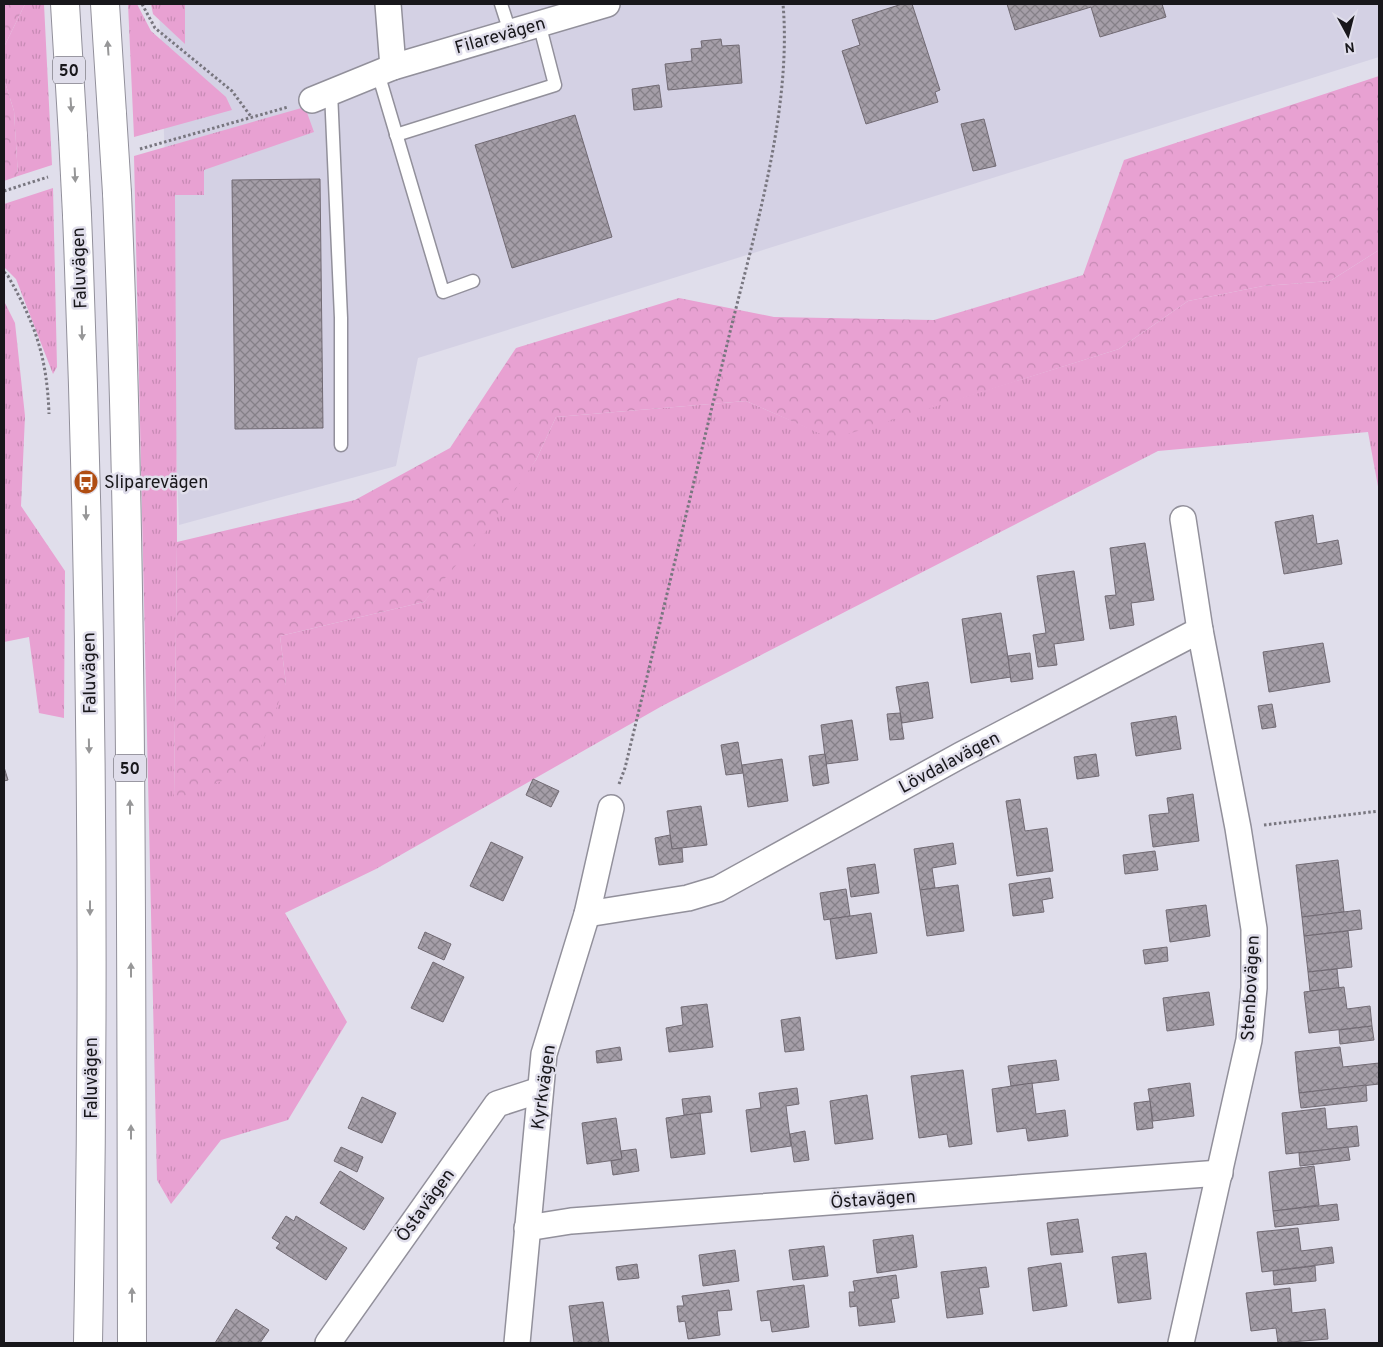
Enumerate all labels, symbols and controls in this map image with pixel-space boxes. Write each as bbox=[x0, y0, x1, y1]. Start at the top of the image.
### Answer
north arrow bbox=[1323, 10, 1373, 60]
street label: Filarevägen bbox=[452, 13, 548, 60]
text: N bbox=[1343, 37, 1355, 55]
one-way arrow bbox=[104, 40, 112, 56]
road number: 50 bbox=[53, 56, 85, 84]
one-way arrow bbox=[67, 97, 75, 113]
one-way arrow bbox=[71, 168, 79, 184]
street label: Faluvägen bbox=[68, 227, 93, 309]
one-way arrow bbox=[78, 326, 86, 342]
bus stop icon: Sliparevägen bbox=[73, 469, 99, 495]
place label: Sliparevägen bbox=[104, 472, 208, 495]
one-way arrow bbox=[83, 506, 91, 522]
street label: Faluvägen bbox=[78, 632, 103, 714]
street label: Lövdalavägen bbox=[895, 727, 1004, 800]
one-way arrow bbox=[85, 738, 93, 754]
road number: 50 bbox=[114, 754, 146, 781]
one-way arrow bbox=[126, 799, 134, 815]
one-way arrow bbox=[86, 901, 94, 917]
street label: Stenbovägen bbox=[1237, 935, 1266, 1042]
one-way arrow bbox=[127, 961, 135, 977]
street label: Faluvägen bbox=[81, 1037, 104, 1119]
street label: Kyrkvägen bbox=[527, 1043, 562, 1131]
one-way arrow bbox=[127, 1124, 135, 1140]
street label: Östavägen bbox=[390, 1163, 461, 1247]
street label: Östavägen bbox=[830, 1184, 916, 1215]
one-way arrow bbox=[128, 1286, 136, 1302]

